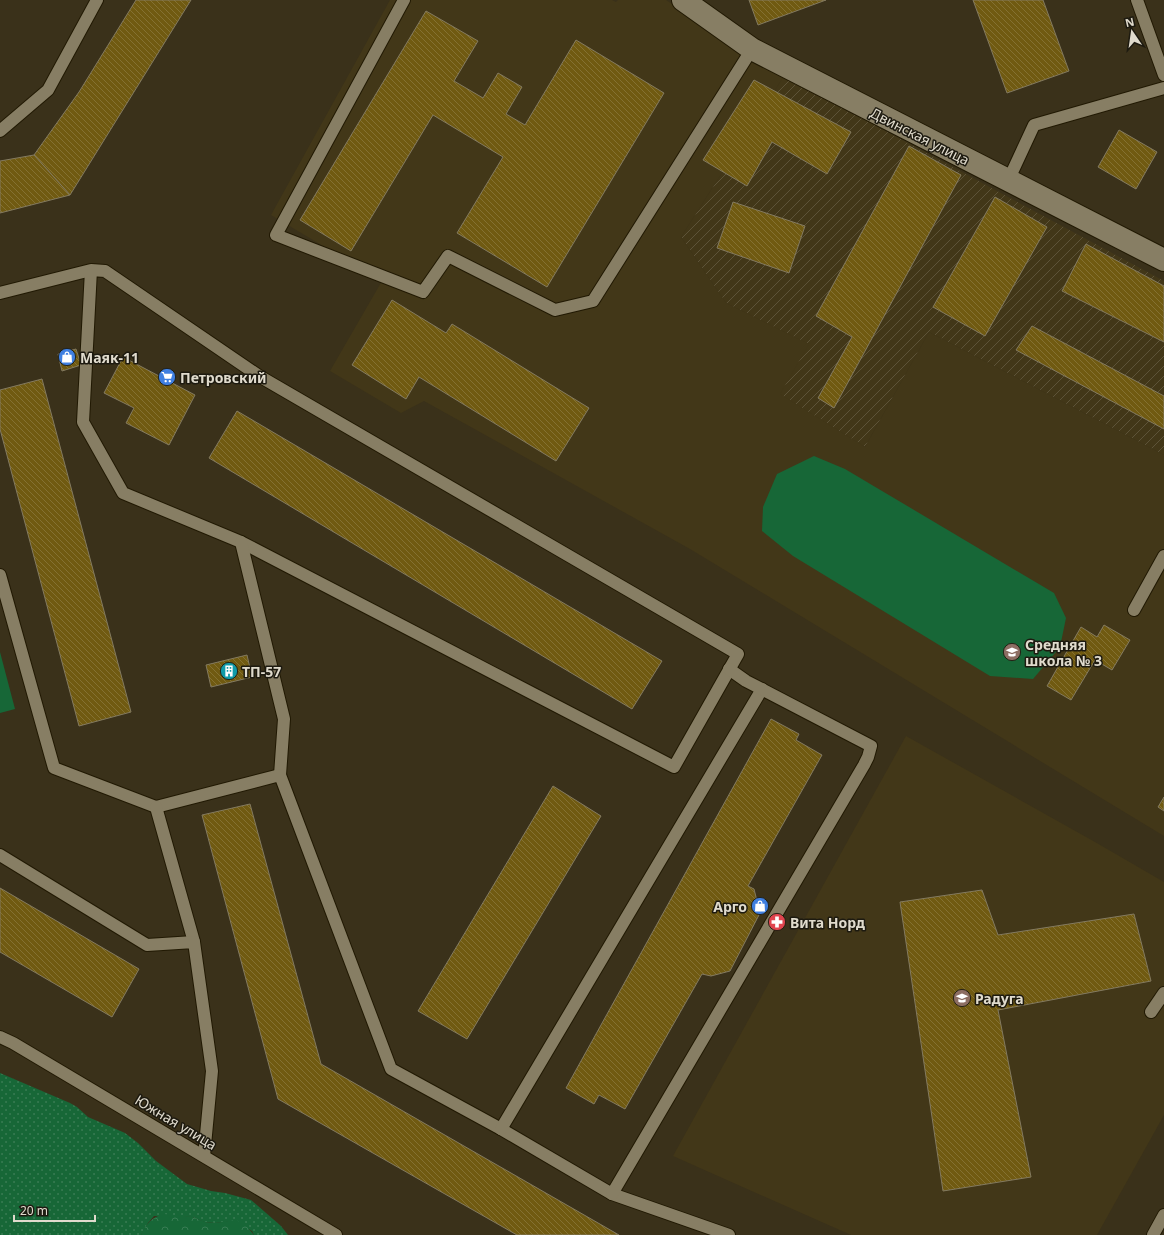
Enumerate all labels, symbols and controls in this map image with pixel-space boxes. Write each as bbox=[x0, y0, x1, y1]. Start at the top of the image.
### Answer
north arrow bbox=[1112, 12, 1152, 52]
text: N bbox=[1124, 13, 1136, 30]
street label: Двинская улица bbox=[867, 103, 973, 169]
shop icon: Маяк-11 bbox=[57, 347, 77, 367]
place label: Маяк-11 bbox=[80, 348, 139, 367]
supermarket icon: Петровский bbox=[157, 367, 177, 387]
place label: Петровский bbox=[180, 368, 267, 387]
place label: Средняя школа № 3 bbox=[1025, 635, 1102, 670]
school or university icon: Средняя школа № 3 bbox=[1002, 642, 1022, 662]
building icon: ТП-57 bbox=[219, 661, 239, 681]
place label: ТП-57 bbox=[242, 662, 281, 681]
shop icon: Арго bbox=[750, 896, 770, 916]
place label: Арго bbox=[713, 897, 747, 916]
pharmacy icon: Вита Норд bbox=[767, 912, 787, 932]
place label: Вита Норд bbox=[790, 913, 865, 932]
school or university icon: Радуга bbox=[952, 988, 972, 1008]
place label: Радуга bbox=[975, 989, 1024, 1008]
street label: Южная улица bbox=[132, 1090, 220, 1154]
scale bar bbox=[14, 1197, 95, 1223]
text: 20 m bbox=[20, 1202, 48, 1219]

